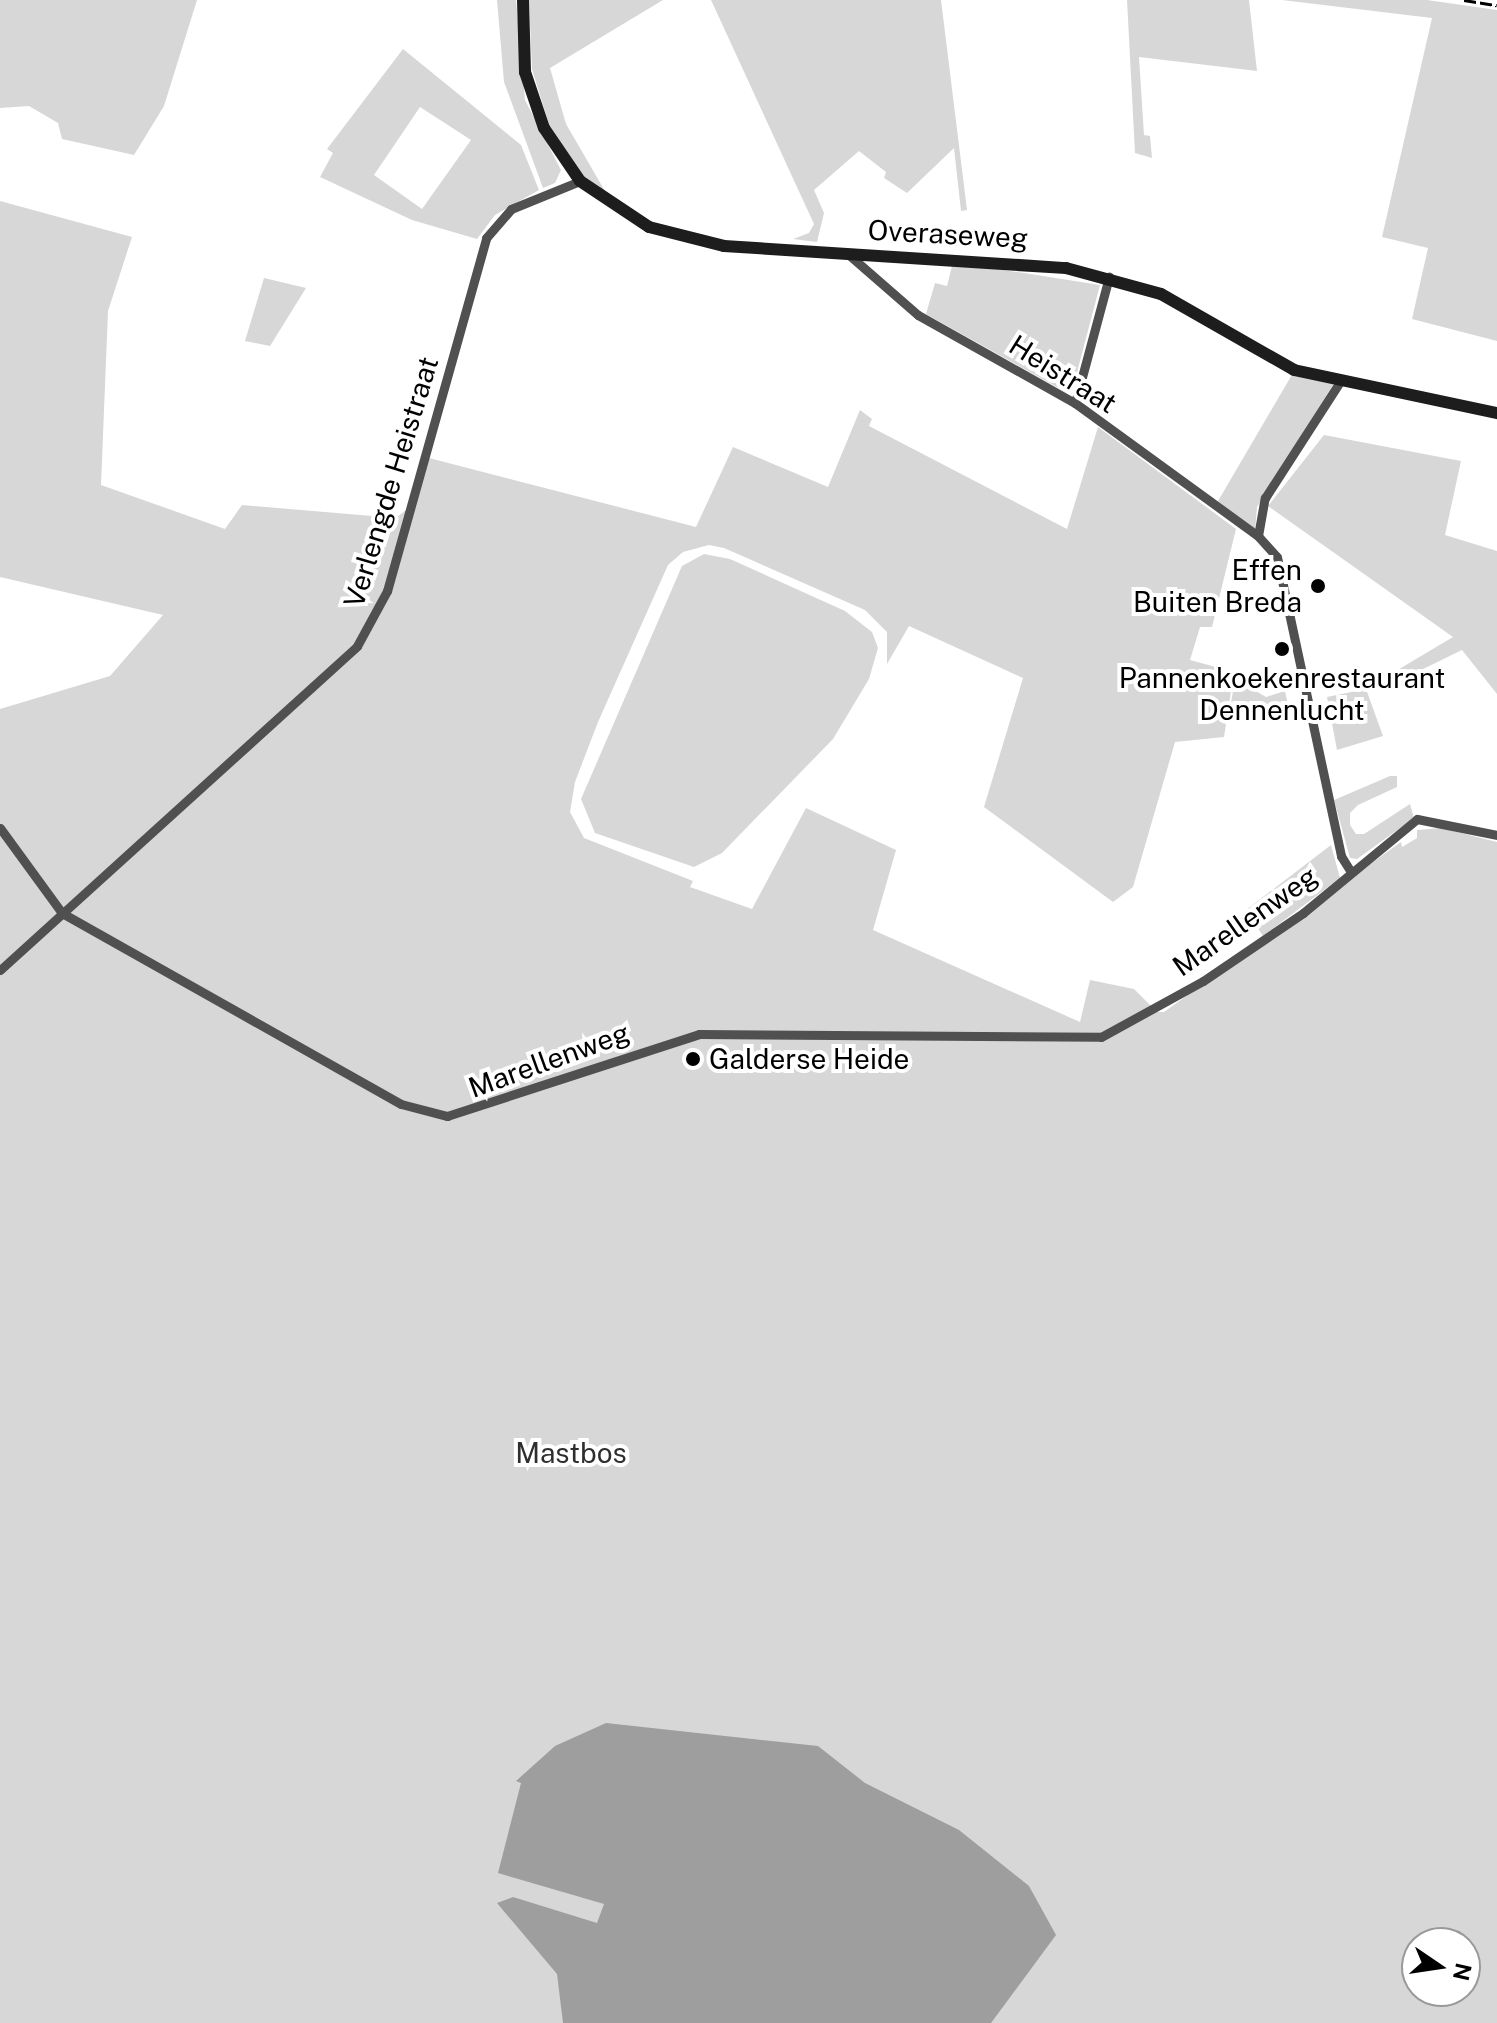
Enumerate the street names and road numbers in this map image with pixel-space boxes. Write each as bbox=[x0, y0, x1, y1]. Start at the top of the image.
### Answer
street label: Overaseweg bbox=[867, 213, 1029, 255]
street label: Heistraat bbox=[1003, 328, 1123, 420]
street label: Verlengde Heistraat bbox=[337, 352, 445, 612]
street label: Marellenweg bbox=[1166, 859, 1324, 983]
street label: Marellenweg bbox=[464, 1015, 634, 1105]

